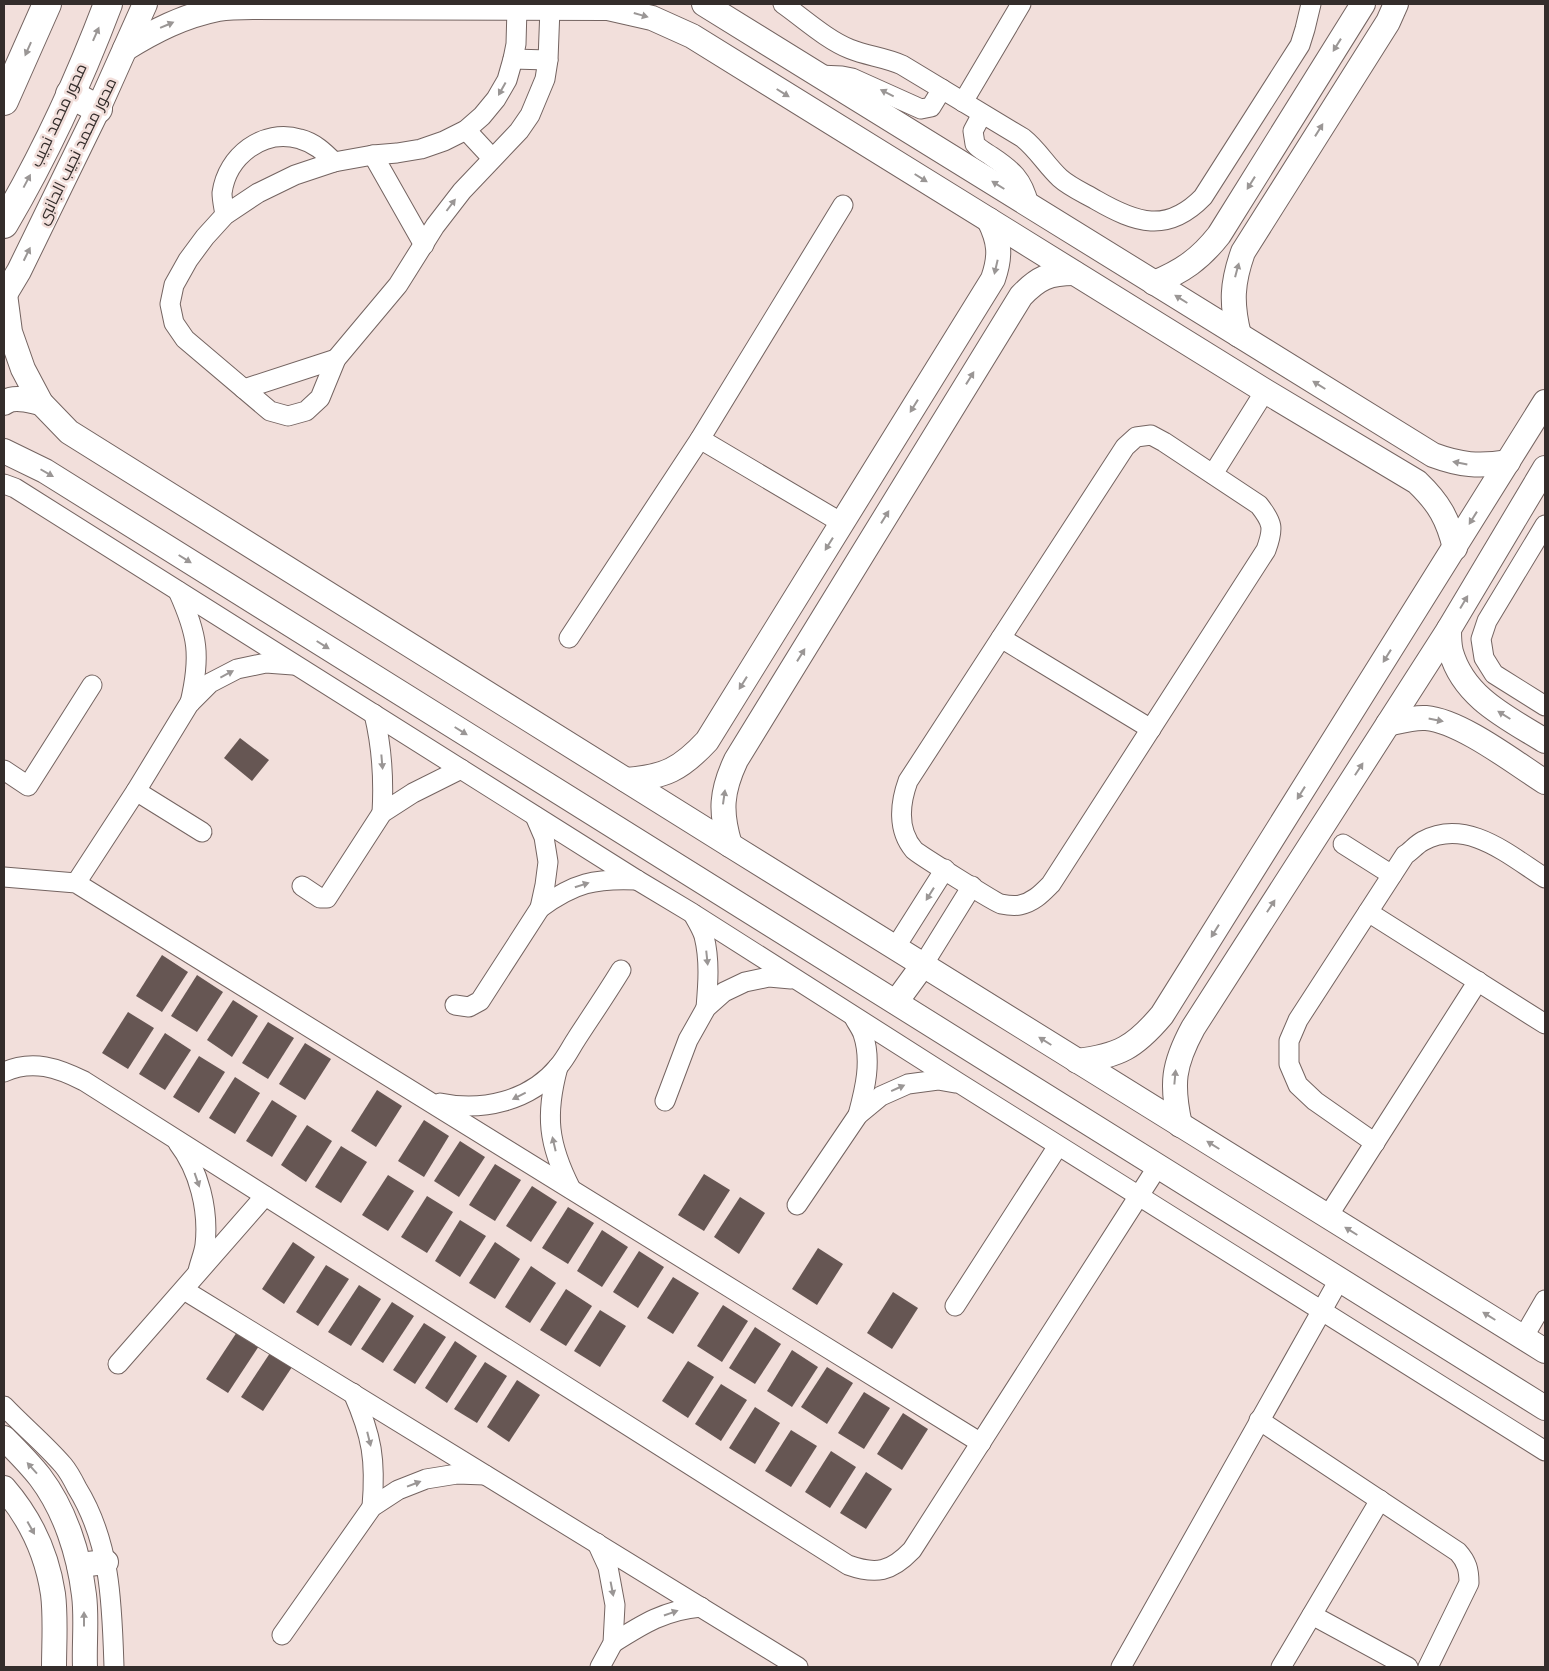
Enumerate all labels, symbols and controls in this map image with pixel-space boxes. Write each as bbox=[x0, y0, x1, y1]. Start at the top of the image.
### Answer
one-way arrow bbox=[634, 11, 649, 19]
one-way arrow bbox=[160, 21, 175, 29]
one-way arrow bbox=[92, 27, 100, 41]
one-way arrow bbox=[1333, 39, 1342, 52]
one-way arrow bbox=[24, 42, 32, 56]
street label: محور محمد نجيب bbox=[26, 60, 91, 170]
street label: محور محمد نجيب الجانبى bbox=[33, 75, 121, 228]
one-way arrow bbox=[497, 82, 506, 95]
one-way arrow bbox=[777, 88, 790, 97]
one-way arrow bbox=[879, 89, 894, 98]
one-way arrow bbox=[1315, 124, 1324, 137]
one-way arrow bbox=[23, 174, 31, 189]
one-way arrow bbox=[915, 174, 928, 183]
one-way arrow bbox=[1247, 177, 1256, 190]
one-way arrow bbox=[991, 181, 1004, 190]
one-way arrow bbox=[446, 198, 456, 212]
one-way arrow bbox=[23, 246, 31, 261]
one-way arrow bbox=[992, 259, 1000, 275]
one-way arrow bbox=[1233, 262, 1241, 278]
one-way arrow bbox=[1174, 294, 1187, 303]
one-way arrow bbox=[966, 372, 975, 385]
one-way arrow bbox=[1312, 380, 1325, 389]
one-way arrow bbox=[910, 400, 919, 413]
one-way arrow bbox=[1451, 459, 1467, 467]
one-way arrow bbox=[41, 468, 54, 477]
one-way arrow bbox=[881, 510, 890, 523]
one-way arrow bbox=[1469, 511, 1478, 525]
one-way arrow bbox=[824, 538, 834, 551]
one-way arrow bbox=[179, 554, 192, 563]
one-way arrow bbox=[1460, 596, 1469, 609]
one-way arrow bbox=[317, 640, 330, 649]
one-way arrow bbox=[796, 649, 805, 662]
one-way arrow bbox=[1383, 649, 1392, 662]
one-way arrow bbox=[220, 670, 234, 678]
one-way arrow bbox=[739, 676, 748, 689]
one-way arrow bbox=[1497, 710, 1511, 720]
one-way arrow bbox=[1428, 716, 1444, 724]
one-way arrow bbox=[455, 726, 468, 735]
one-way arrow bbox=[379, 755, 387, 771]
one-way arrow bbox=[1354, 763, 1364, 776]
one-way arrow bbox=[1296, 787, 1306, 800]
one-way arrow bbox=[720, 789, 728, 805]
one-way arrow bbox=[575, 881, 590, 889]
one-way arrow bbox=[925, 887, 934, 900]
one-way arrow bbox=[1267, 900, 1276, 913]
one-way arrow bbox=[1210, 925, 1219, 938]
one-way arrow bbox=[703, 951, 711, 967]
one-way arrow bbox=[1038, 1036, 1052, 1045]
one-way arrow bbox=[1172, 1069, 1180, 1085]
one-way arrow bbox=[891, 1084, 905, 1092]
one-way arrow bbox=[512, 1092, 526, 1100]
one-way arrow bbox=[550, 1137, 558, 1152]
one-way arrow bbox=[1206, 1140, 1219, 1150]
one-way arrow bbox=[193, 1173, 201, 1188]
one-way arrow bbox=[1344, 1226, 1357, 1235]
one-way arrow bbox=[1482, 1312, 1495, 1321]
one-way arrow bbox=[366, 1431, 374, 1446]
one-way arrow bbox=[26, 1463, 38, 1475]
one-way arrow bbox=[407, 1480, 422, 1487]
one-way arrow bbox=[27, 1521, 36, 1534]
one-way arrow bbox=[608, 1582, 616, 1598]
one-way arrow bbox=[664, 1609, 679, 1617]
one-way arrow bbox=[80, 1610, 88, 1626]

